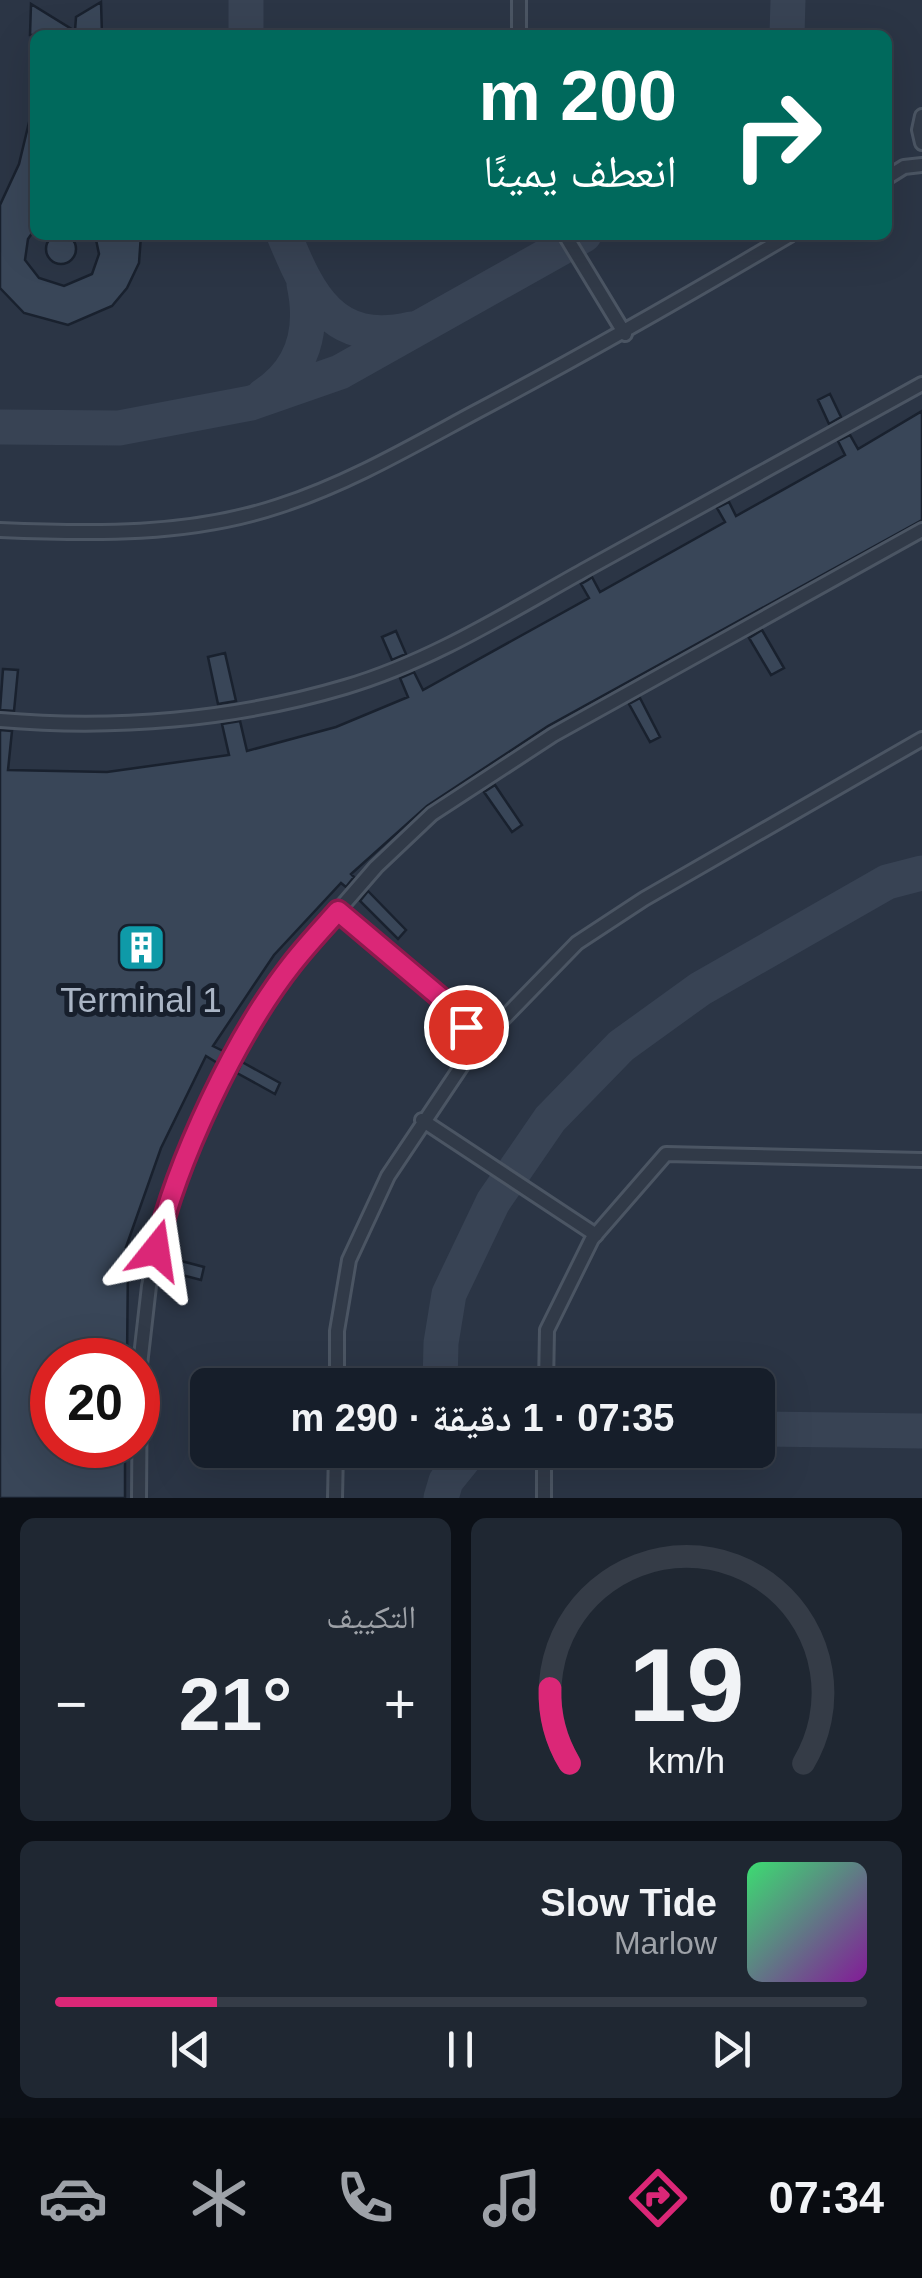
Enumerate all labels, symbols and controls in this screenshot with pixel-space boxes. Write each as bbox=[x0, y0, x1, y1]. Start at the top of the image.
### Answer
text: 200 m bbox=[479, 57, 677, 135]
icon: right bbox=[712, 70, 842, 200]
text: انعطف يمينًا bbox=[483, 146, 677, 197]
building icon: Terminal 1 bbox=[115, 921, 167, 973]
place label: Terminal 1 bbox=[60, 980, 222, 1019]
pin bbox=[424, 985, 509, 1070]
icon: arrive bbox=[439, 1000, 494, 1055]
position arrow bbox=[104, 1198, 208, 1302]
speed limit sign: 20 bbox=[30, 1338, 160, 1468]
text: 07:35 · 1 دقيقة · 290 m bbox=[290, 1397, 675, 1439]
text: التكييف bbox=[326, 1599, 416, 1635]
text: 19 bbox=[629, 1627, 744, 1743]
text: 21° bbox=[179, 1662, 292, 1746]
text: − bbox=[55, 1673, 87, 1735]
text: + bbox=[384, 1673, 416, 1735]
text: km/h bbox=[648, 1741, 725, 1781]
text: Slow Tide bbox=[540, 1882, 717, 1924]
text: Marlow bbox=[614, 1925, 717, 1961]
icon: previous bbox=[163, 2022, 218, 2077]
icon: pause bbox=[433, 2022, 488, 2077]
icon: next bbox=[704, 2022, 759, 2077]
icon: car bbox=[38, 2163, 108, 2233]
icon: climate bbox=[184, 2163, 254, 2233]
icon: phone bbox=[330, 2163, 400, 2233]
icon: music bbox=[477, 2163, 547, 2233]
icon: directions bbox=[623, 2163, 693, 2233]
text: 07:34 bbox=[769, 2172, 884, 2223]

